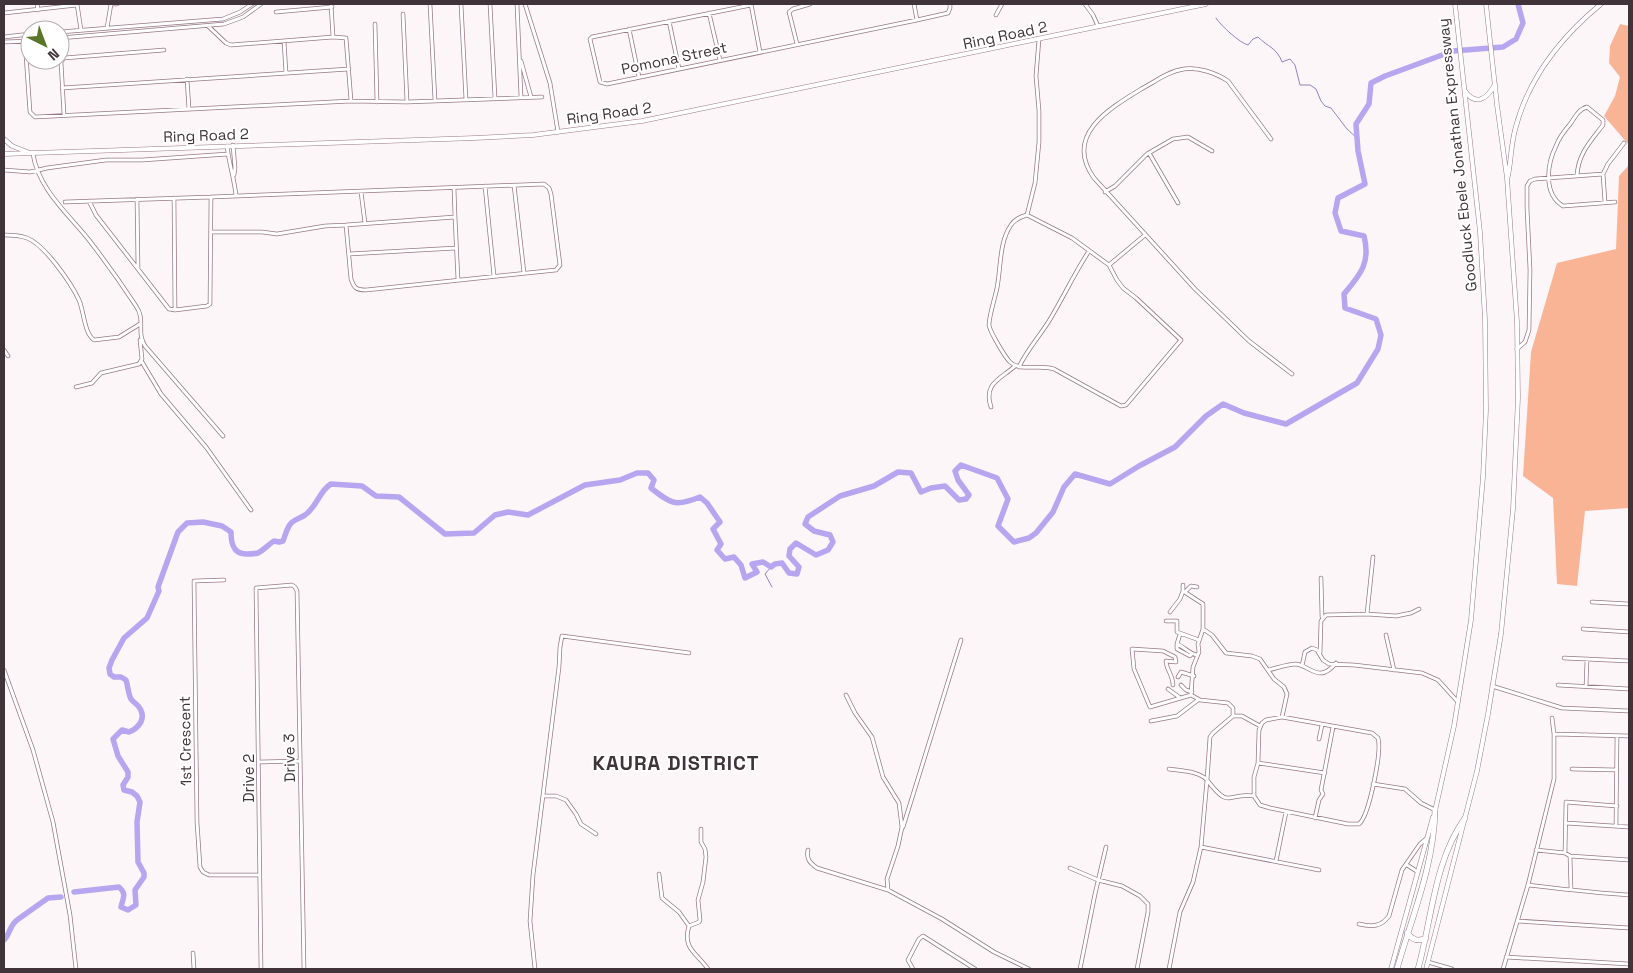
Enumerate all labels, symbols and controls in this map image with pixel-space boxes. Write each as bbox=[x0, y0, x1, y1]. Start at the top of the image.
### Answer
street label: Ring Road 2 bbox=[961, 17, 1049, 53]
street label: Goodluck Ebele Jonathan Expressway bbox=[1433, 17, 1481, 293]
north arrow bbox=[20, 20, 70, 70]
street label: Pomona Street bbox=[619, 37, 729, 78]
text: N bbox=[44, 45, 63, 64]
street label: Ring Road 2 bbox=[565, 98, 653, 128]
street label: Ring Road 2 bbox=[163, 124, 249, 146]
street label: 1st Crescent bbox=[175, 696, 195, 786]
street label: Drive 3 bbox=[279, 733, 299, 783]
district label: KAURA DISTRICT bbox=[593, 750, 759, 776]
street label: Drive 2 bbox=[239, 754, 258, 802]

